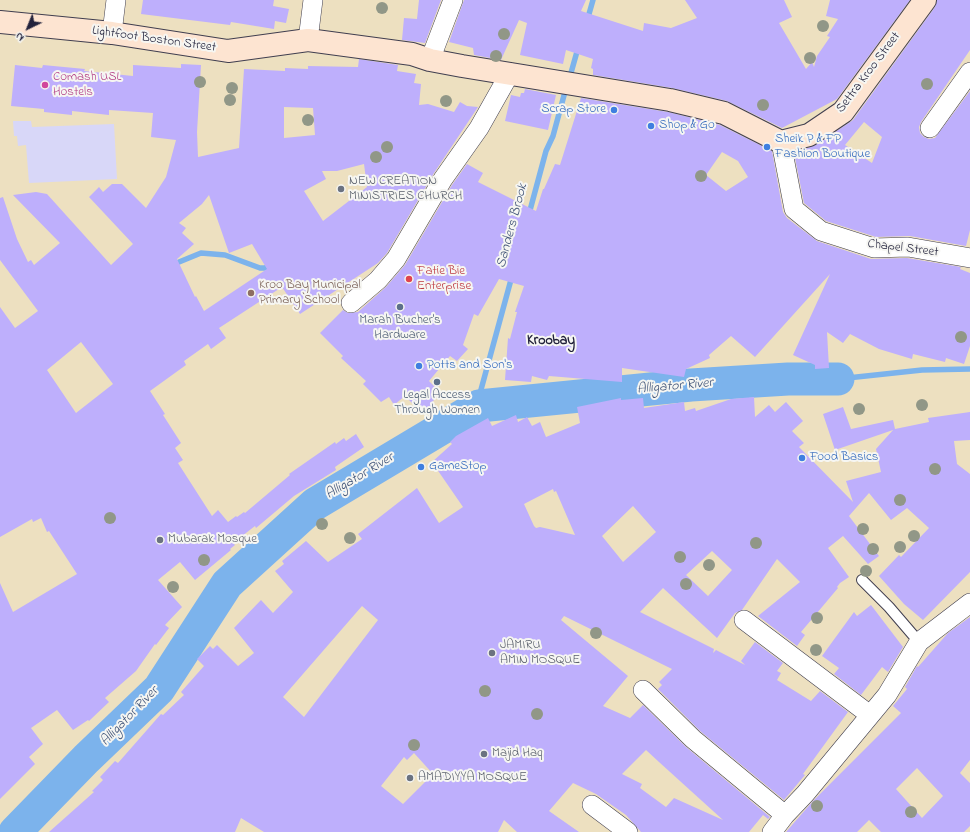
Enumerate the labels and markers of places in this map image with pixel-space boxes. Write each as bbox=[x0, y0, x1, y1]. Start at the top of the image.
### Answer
place label: Comash USL Hostels bbox=[53, 70, 121, 101]
marker: Comash USL Hostels bbox=[40, 80, 50, 90]
place label: Scrap Store bbox=[541, 102, 606, 118]
marker: Scrap Store bbox=[609, 105, 619, 115]
place label: Shop & Go bbox=[659, 118, 715, 134]
marker: Shop & Go bbox=[646, 121, 656, 131]
place label: Sheik P & FP Fashion Boutique bbox=[775, 132, 870, 163]
marker: Sheik P & FP Fashion Boutique bbox=[762, 142, 772, 152]
place label: NEW CREATION MINISTRIES CHURCH bbox=[349, 174, 462, 205]
marker: NEW CREATION MINISTRIES CHURCH bbox=[336, 184, 346, 194]
place label: Fatie Bie Enterprise bbox=[417, 264, 471, 295]
marker: Fatie Bie Enterprise bbox=[404, 274, 414, 284]
place label: Kroo Bay Municipal Primary School bbox=[259, 278, 361, 309]
marker: Kroo Bay Municipal Primary School bbox=[246, 288, 256, 298]
marker: Marah Bucher's Hardware bbox=[395, 302, 405, 312]
place label: Marah Bucher's Hardware bbox=[359, 313, 441, 344]
place label: Potts and Son's bbox=[427, 358, 513, 374]
marker: Potts and Son's bbox=[414, 361, 424, 371]
marker: Legal Access Through Women bbox=[432, 377, 442, 387]
place label: Legal Access Through Women bbox=[394, 388, 480, 419]
place label: Food Basics bbox=[810, 450, 878, 466]
marker: Food Basics bbox=[797, 453, 807, 463]
place label: GameStop bbox=[429, 459, 487, 475]
marker: GameStop bbox=[416, 462, 426, 472]
place label: Mubarak Mosque bbox=[168, 532, 257, 548]
marker: Mubarak Mosque bbox=[155, 535, 165, 545]
place label: JAMIRU AMIN MOSQUE bbox=[500, 638, 580, 669]
marker: JAMIRU AMIN MOSQUE bbox=[487, 648, 497, 658]
place label: Majid Haq bbox=[492, 746, 542, 762]
marker: Majid Haq bbox=[479, 749, 489, 759]
place label: AMADIYYA MOSQUE bbox=[418, 770, 527, 786]
marker: AMADIYYA MOSQUE bbox=[405, 773, 415, 783]

